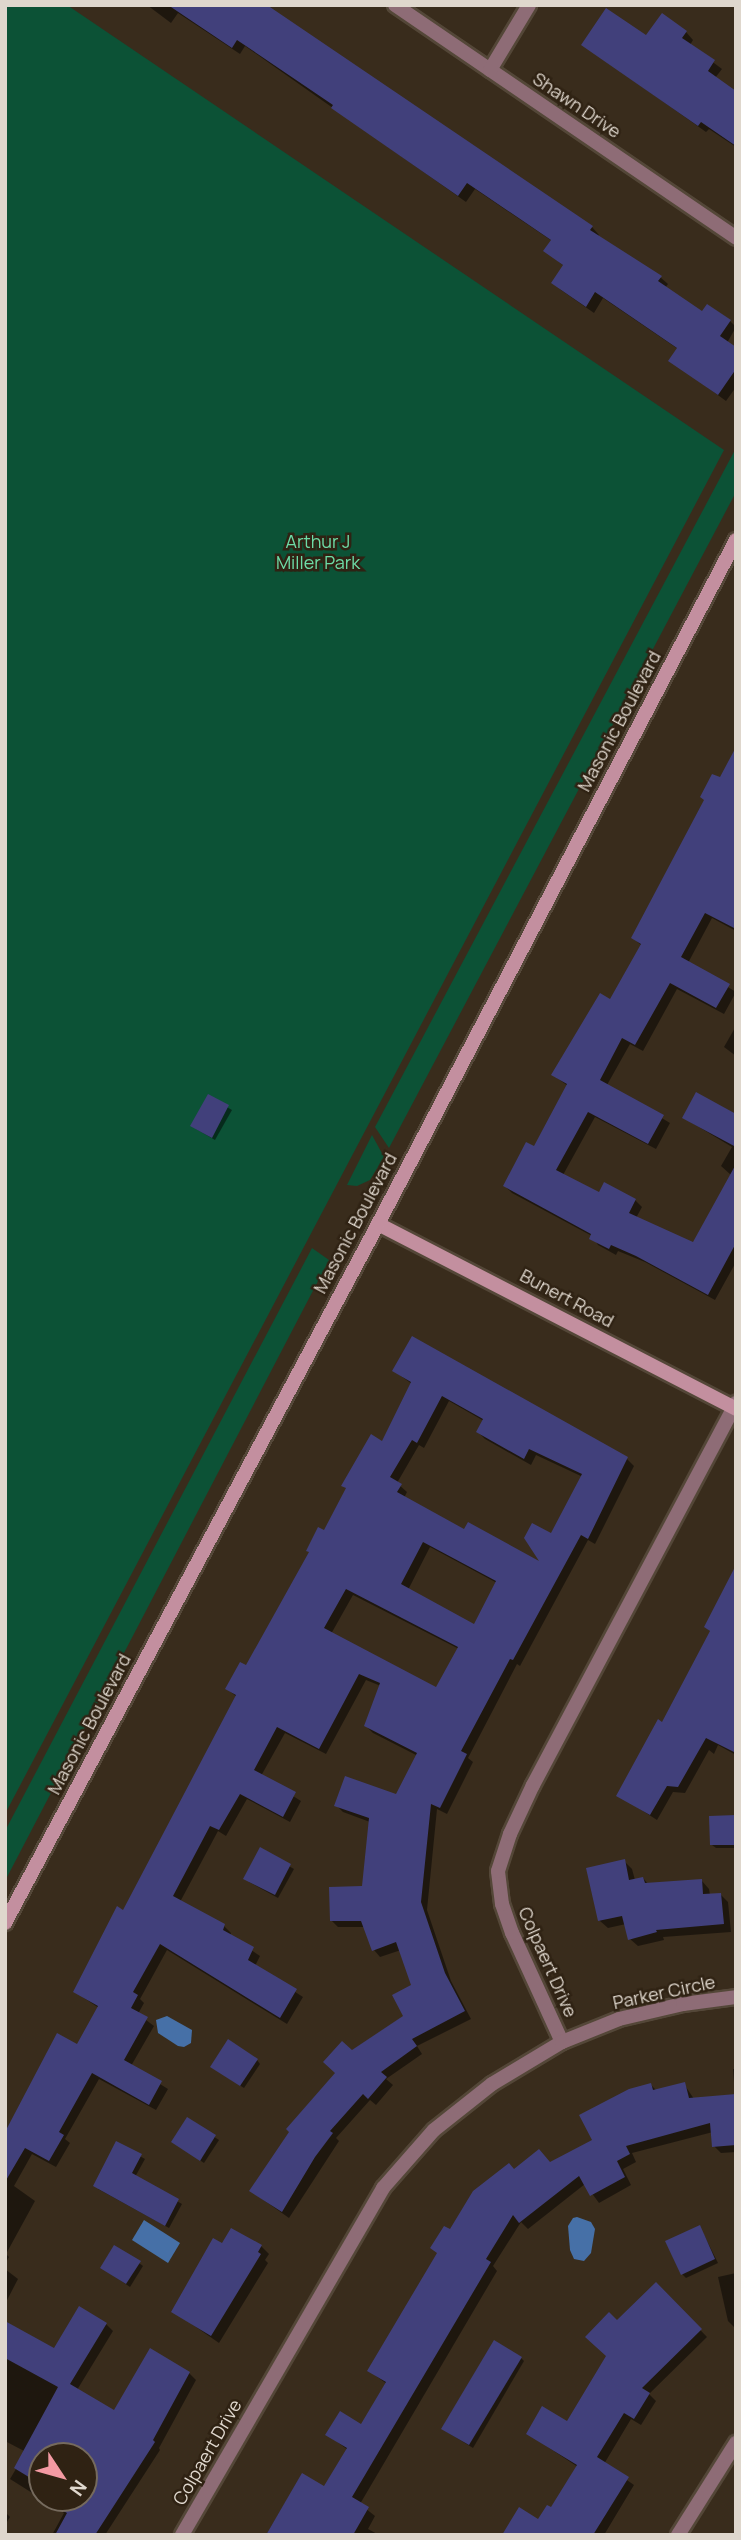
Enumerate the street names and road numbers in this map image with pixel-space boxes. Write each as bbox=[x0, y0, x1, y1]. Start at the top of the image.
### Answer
street label: Shawn Drive bbox=[529, 68, 625, 142]
street label: Masonic Boulevard bbox=[573, 647, 665, 795]
street label: Masonic Boulevard bbox=[309, 1149, 401, 1297]
street label: Bunert Road bbox=[517, 1264, 617, 1332]
street label: Masonic Boulevard bbox=[43, 1650, 135, 1798]
street label: Colpaert Drive bbox=[514, 1904, 582, 2020]
street label: Parker Circle bbox=[611, 1971, 717, 2013]
street label: Colpaert Drive bbox=[168, 2395, 246, 2509]

